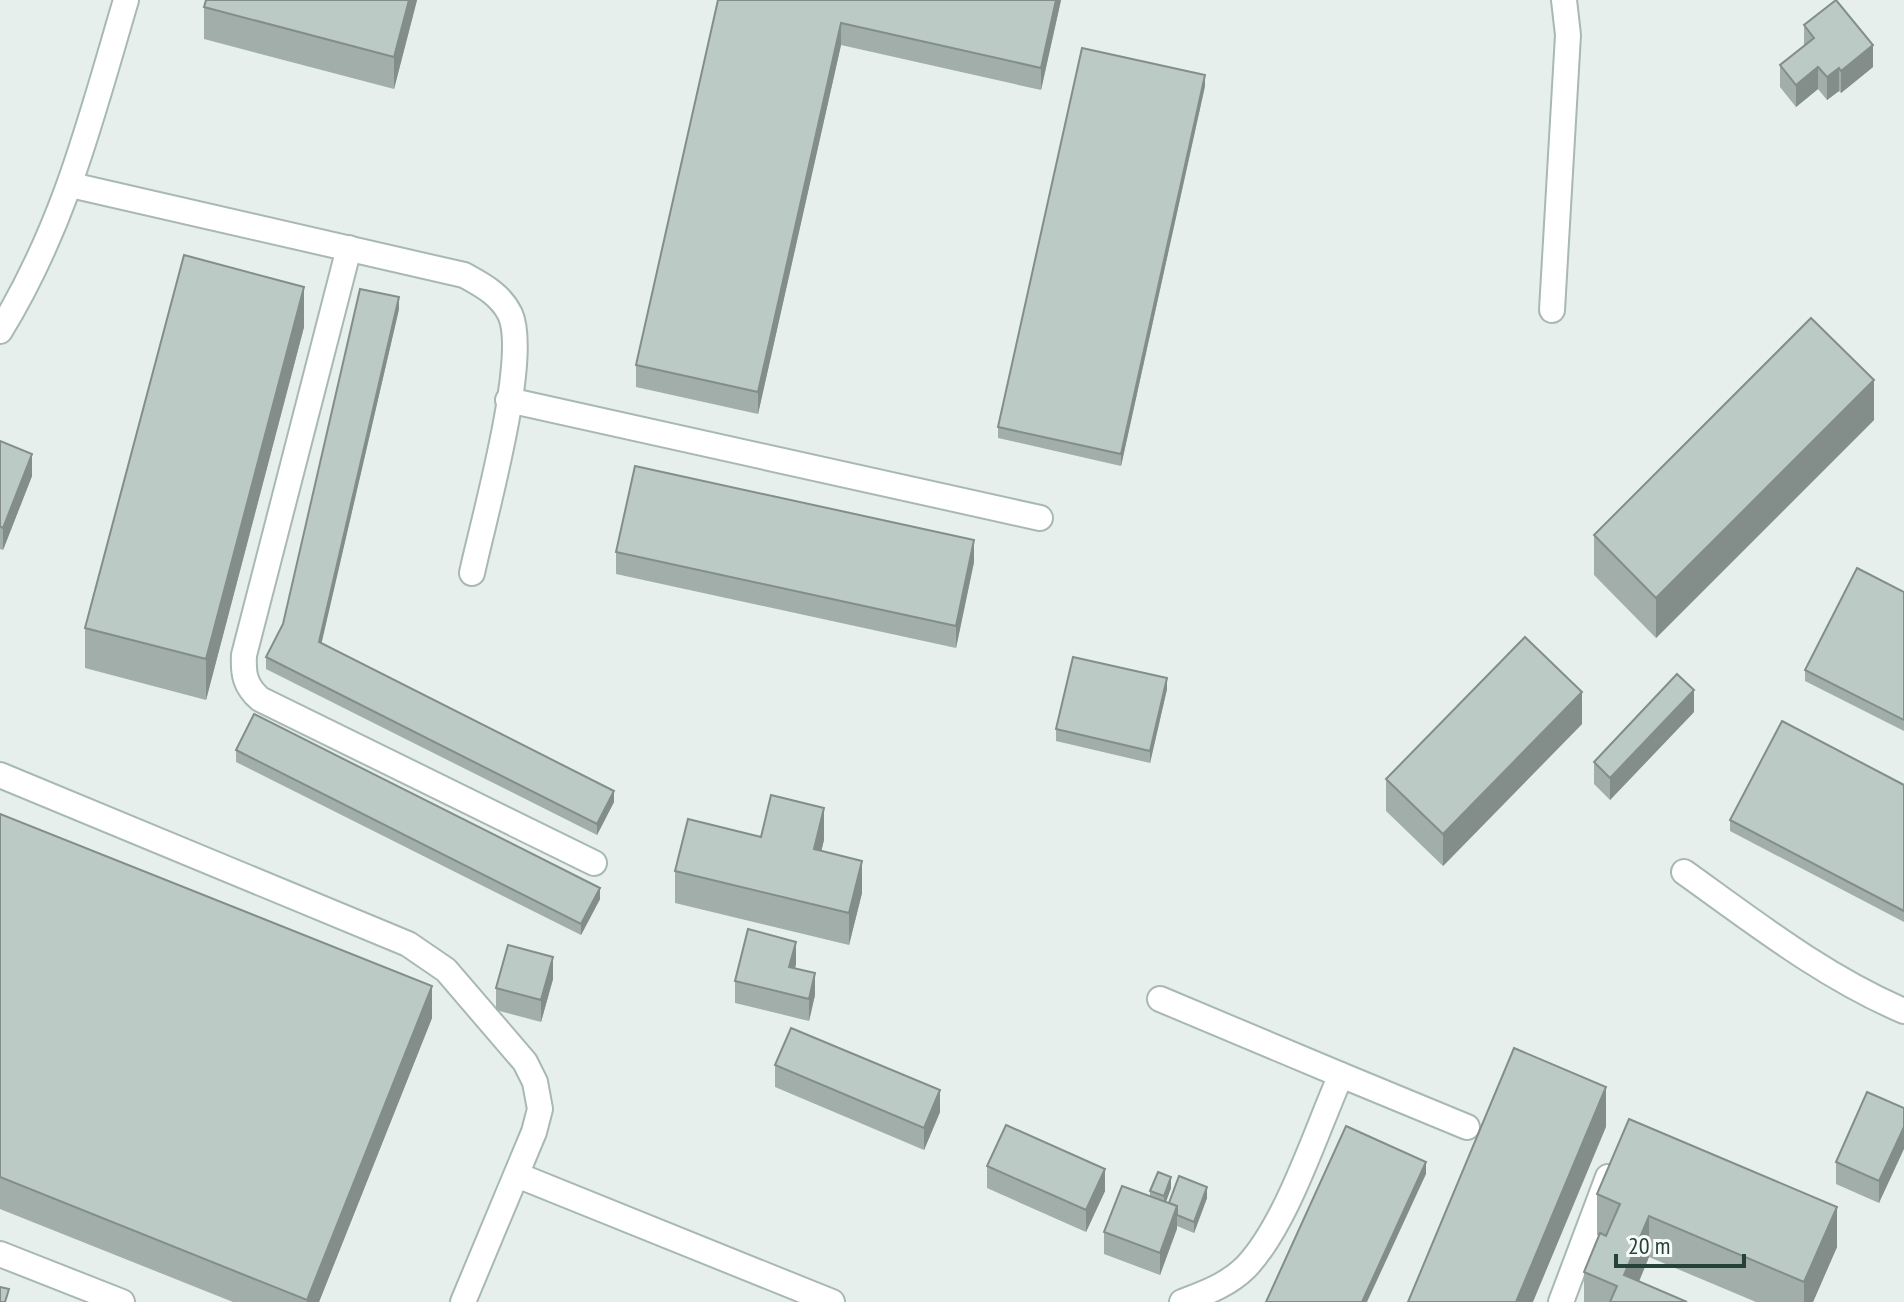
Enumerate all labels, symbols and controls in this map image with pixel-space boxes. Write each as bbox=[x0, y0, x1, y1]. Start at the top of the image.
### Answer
scale bar bbox=[1616, 1218, 1744, 1268]
text: 20 m bbox=[1628, 1230, 1670, 1261]

